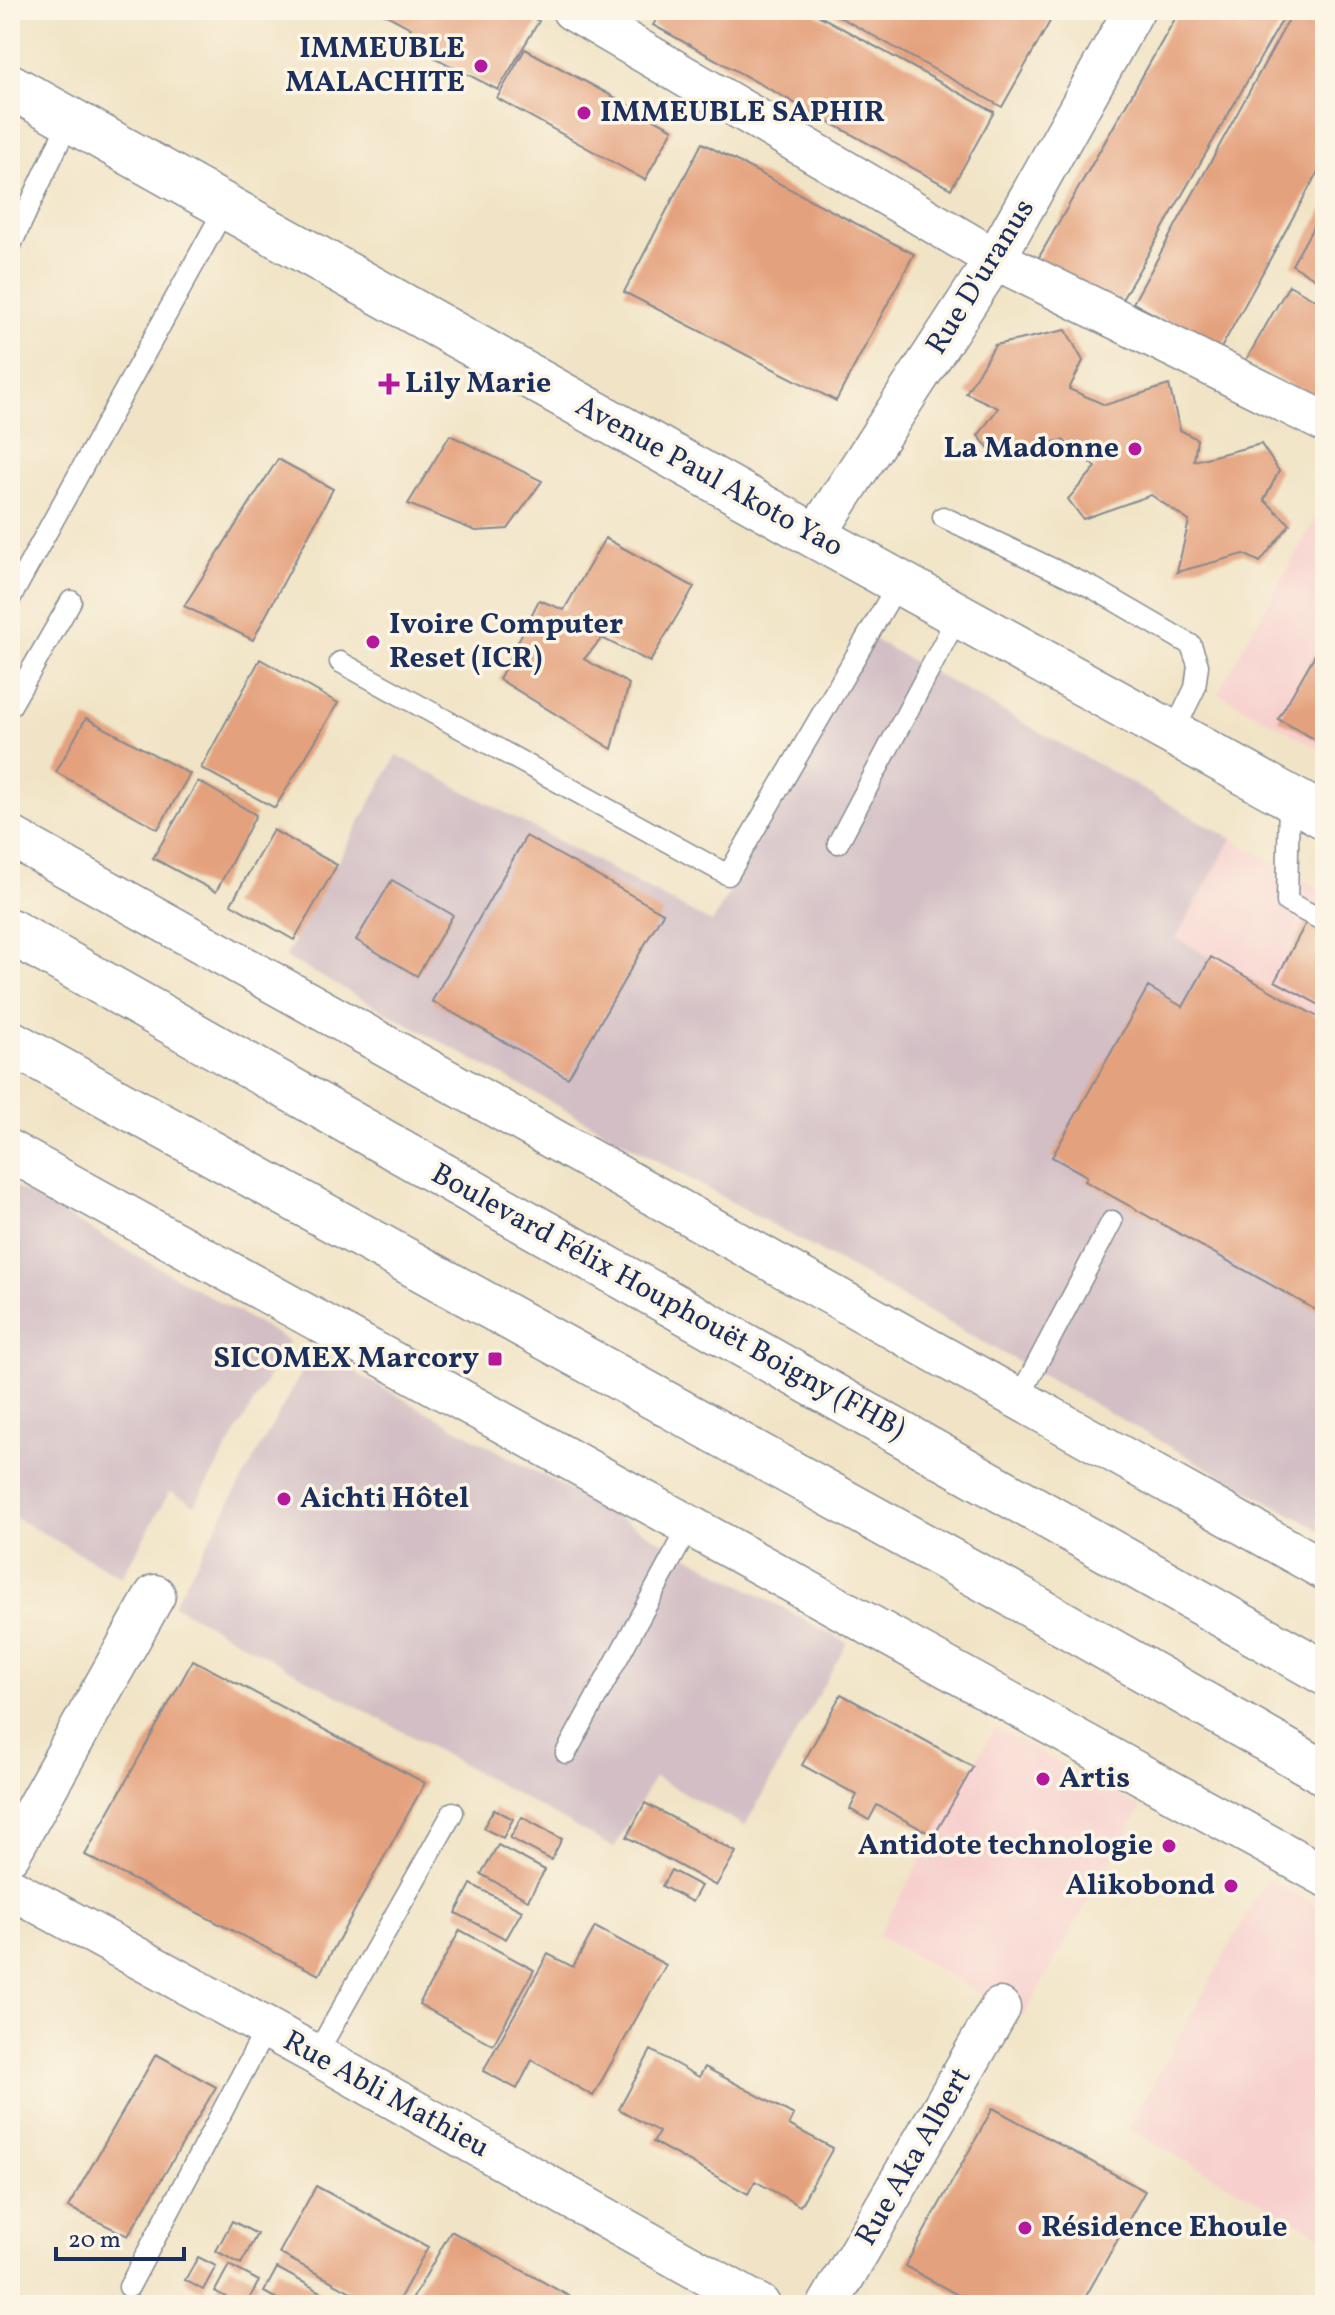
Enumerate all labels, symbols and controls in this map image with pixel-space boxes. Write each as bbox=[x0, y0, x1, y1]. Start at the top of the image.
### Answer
place label: IMMEUBLE MALACHITE bbox=[285, 28, 465, 104]
marker: IMMEUBLE MALACHITE bbox=[472, 57, 490, 75]
place label: IMMEUBLE SAPHIR bbox=[600, 92, 885, 134]
marker: IMMEUBLE SAPHIR bbox=[575, 104, 593, 122]
street label: Rue D'uranus bbox=[916, 191, 1046, 363]
place label: Lily Marie bbox=[405, 363, 551, 405]
marker: Lily Marie bbox=[380, 375, 398, 393]
street label: Avenue Paul Akoto Yao bbox=[567, 386, 851, 568]
place label: La Madonne bbox=[944, 428, 1119, 470]
marker: La Madonne bbox=[1126, 440, 1144, 458]
place label: Ivoire Computer Reset (ICR) bbox=[389, 604, 623, 680]
marker: Ivoire Computer Reset (ICR) bbox=[364, 633, 382, 651]
street label: Boulevard Félix Houphouët Boigny (FHB) bbox=[423, 1154, 913, 1450]
place label: SICOMEX Marcory bbox=[213, 1338, 479, 1380]
marker: SICOMEX Marcory bbox=[486, 1350, 504, 1368]
place label: Aichti Hôtel bbox=[300, 1478, 469, 1520]
marker: Aichti Hôtel bbox=[275, 1490, 293, 1508]
place label: Artis bbox=[1059, 1758, 1130, 1800]
marker: Artis bbox=[1034, 1770, 1052, 1788]
place label: Antidote technologie bbox=[858, 1825, 1153, 1867]
marker: Antidote technologie bbox=[1160, 1837, 1178, 1855]
place label: Alikobond bbox=[1066, 1865, 1215, 1907]
marker: Alikobond bbox=[1222, 1877, 1240, 1895]
street label: Rue Abli Mathieu bbox=[275, 2021, 497, 2169]
street label: Rue Aka Albert bbox=[846, 2060, 982, 2254]
place label: Résidence Ehoule bbox=[1041, 2207, 1288, 2249]
scale bar bbox=[56, 2211, 184, 2261]
marker: Résidence Ehoule bbox=[1016, 2219, 1034, 2237]
text: 20 m bbox=[68, 2224, 121, 2258]

